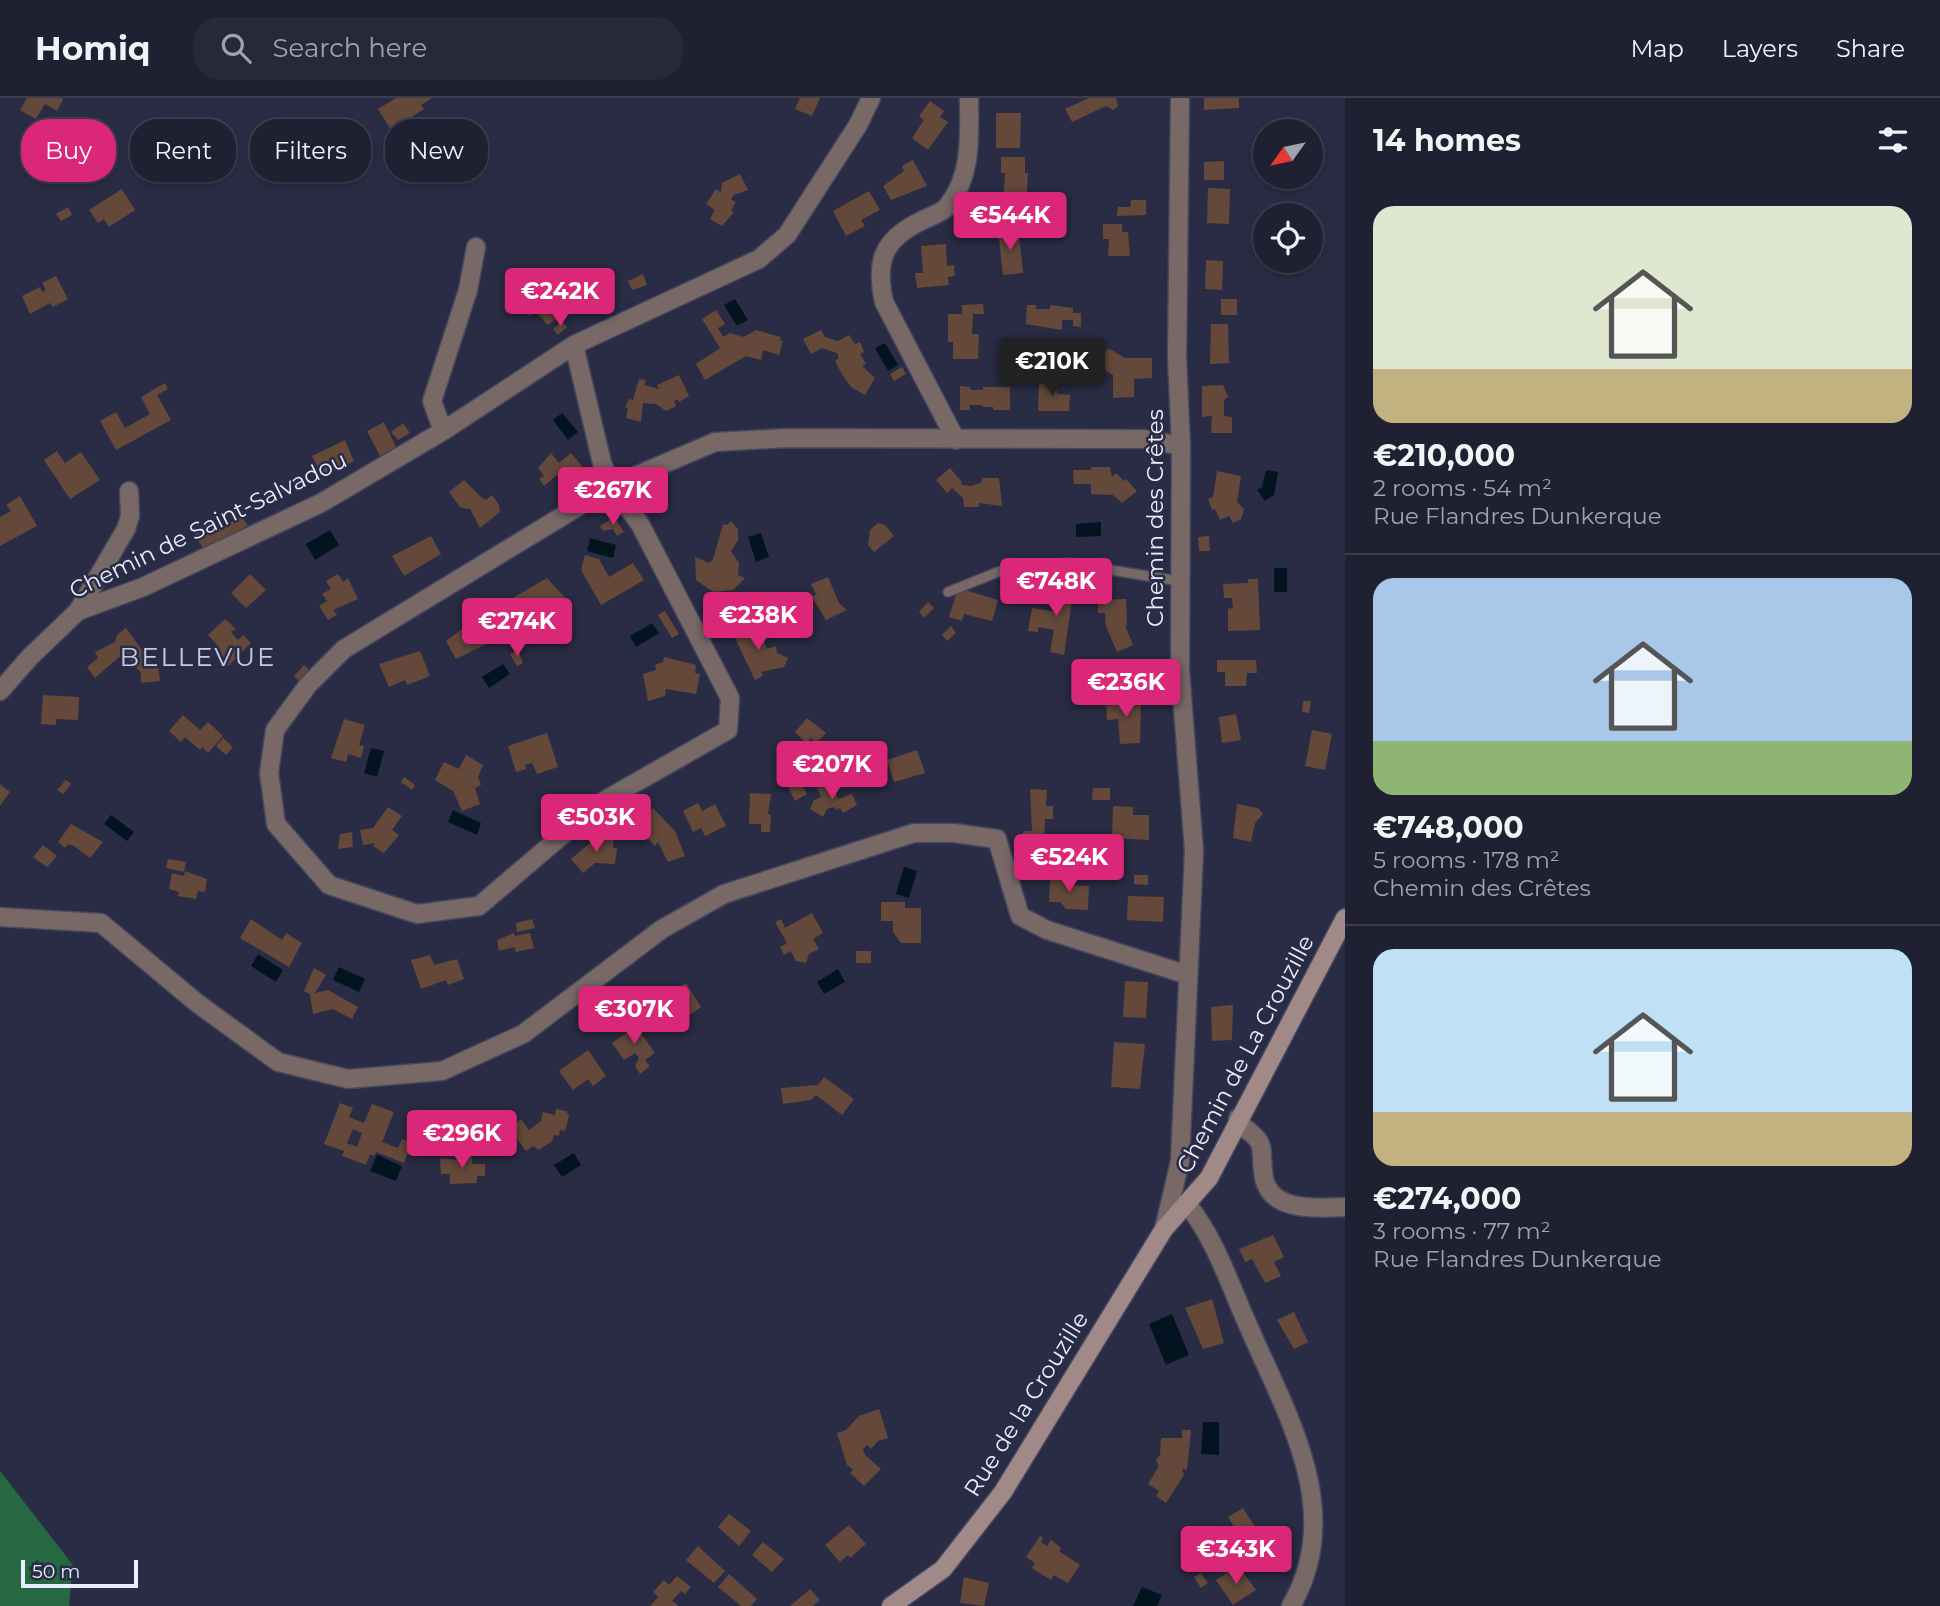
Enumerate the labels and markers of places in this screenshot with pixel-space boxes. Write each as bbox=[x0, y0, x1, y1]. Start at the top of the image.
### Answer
pin: €544K bbox=[961, 192, 1059, 252]
pin: €242K bbox=[511, 268, 609, 328]
pin: €210K bbox=[1003, 338, 1101, 398]
pin: €267K bbox=[564, 468, 662, 527]
pin: €748K bbox=[1007, 559, 1105, 618]
pin: €238K bbox=[709, 592, 807, 652]
pin: €274K bbox=[468, 598, 566, 658]
pin: €236K bbox=[1077, 660, 1175, 719]
pin: €207K bbox=[783, 742, 881, 801]
pin: €503K bbox=[547, 794, 645, 854]
pin: €524K bbox=[1020, 834, 1118, 894]
pin: €307K bbox=[585, 986, 683, 1046]
pin: €296K bbox=[413, 1110, 511, 1170]
pin: €343K bbox=[1187, 1526, 1285, 1586]

